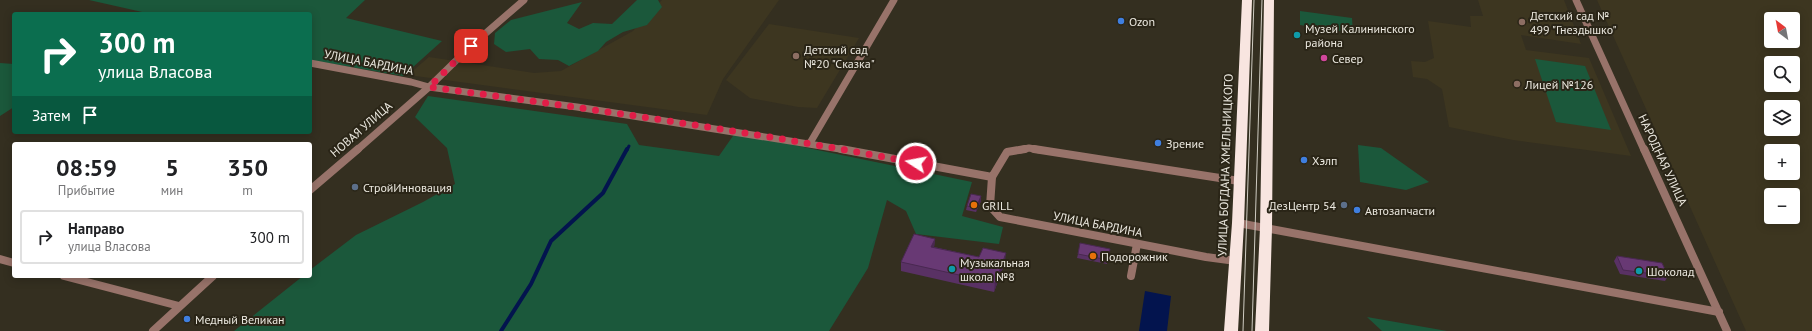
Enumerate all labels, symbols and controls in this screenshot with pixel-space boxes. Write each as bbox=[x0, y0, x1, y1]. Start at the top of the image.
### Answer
place label: Детский сад № 499 "Гнездышко" bbox=[1530, 8, 1617, 37]
north arrow bbox=[1764, 12, 1800, 48]
map controls bbox=[1764, 12, 1800, 224]
place label: Ozon bbox=[1129, 14, 1155, 29]
marker: Ozon bbox=[1116, 16, 1126, 26]
marker: Детский сад № 499 "Гнездышко" bbox=[1517, 17, 1527, 27]
place label: Музей Калининского района bbox=[1305, 21, 1415, 50]
text: 300 m bbox=[98, 24, 175, 61]
icon: right bbox=[32, 28, 84, 80]
pin bbox=[454, 29, 488, 63]
marker: Музей Калининского района bbox=[1292, 30, 1302, 40]
icon: arrive bbox=[460, 35, 482, 57]
place label: Детский сад №20 "Сказка" bbox=[804, 42, 875, 71]
street label: УЛИЦА БАРДИНА bbox=[323, 46, 415, 78]
marker: Детский сад №20 "Сказка" bbox=[791, 51, 801, 61]
place label: Север bbox=[1332, 51, 1363, 66]
marker: Север bbox=[1319, 53, 1329, 63]
button: search bbox=[1764, 56, 1800, 92]
text: улица Власова bbox=[98, 60, 212, 83]
street label: УЛИЦА БОГДАНА ХМЕЛЬНИЦКОГО bbox=[1214, 73, 1236, 257]
place label: Лицей №126 bbox=[1524, 77, 1593, 92]
marker: Лицей №126 bbox=[1512, 79, 1522, 89]
street label: НОВАЯ УЛИЦА bbox=[327, 98, 395, 160]
button: layers bbox=[1764, 100, 1800, 136]
icon: arrive bbox=[79, 104, 101, 126]
text: Затем bbox=[32, 106, 71, 125]
street label: НАРОДНАЯ УЛИЦА bbox=[1635, 112, 1691, 208]
place label: Зрение bbox=[1166, 136, 1204, 151]
marker: Зрение bbox=[1153, 138, 1163, 148]
position arrow bbox=[895, 142, 937, 184]
button: + bbox=[1764, 144, 1800, 180]
text: 08:59 bbox=[56, 152, 117, 183]
text: 5 bbox=[165, 152, 179, 183]
text: 350 bbox=[227, 152, 268, 183]
place label: Хэлп bbox=[1312, 153, 1337, 168]
marker: Хэлп bbox=[1299, 155, 1309, 165]
place label: СтройИнновация bbox=[363, 180, 452, 195]
text: Прибытие bbox=[58, 182, 115, 199]
text: мин bbox=[161, 182, 183, 199]
text: m bbox=[242, 182, 253, 199]
marker: СтройИнновация bbox=[350, 182, 360, 192]
button: − bbox=[1764, 188, 1800, 224]
place label: GRILL bbox=[982, 198, 1012, 213]
place label: ДезЦентр 54 bbox=[1269, 198, 1336, 213]
marker: GRILL bbox=[969, 200, 979, 210]
marker: ДезЦентр 54 bbox=[1339, 200, 1349, 210]
place label: Автозапчасти bbox=[1365, 203, 1435, 218]
marker: Автозапчасти bbox=[1352, 205, 1362, 215]
street label: УЛИЦА БАРДИНА bbox=[1052, 208, 1144, 240]
text: Направо bbox=[68, 219, 124, 238]
icon: right bbox=[34, 226, 56, 248]
text: 300 m bbox=[249, 228, 290, 247]
text: улица Власова bbox=[68, 238, 151, 255]
place label: Подорожник bbox=[1101, 249, 1168, 264]
marker: Подорожник bbox=[1088, 251, 1098, 261]
place label: Музыкальная школа №8 bbox=[960, 255, 1030, 284]
marker: Музыкальная школа №8 bbox=[947, 264, 957, 274]
place label: Шоколад bbox=[1647, 264, 1695, 279]
marker: Шоколад bbox=[1634, 266, 1644, 276]
place label: Медный Великан bbox=[195, 312, 285, 327]
marker: Медный Великан bbox=[182, 314, 192, 324]

